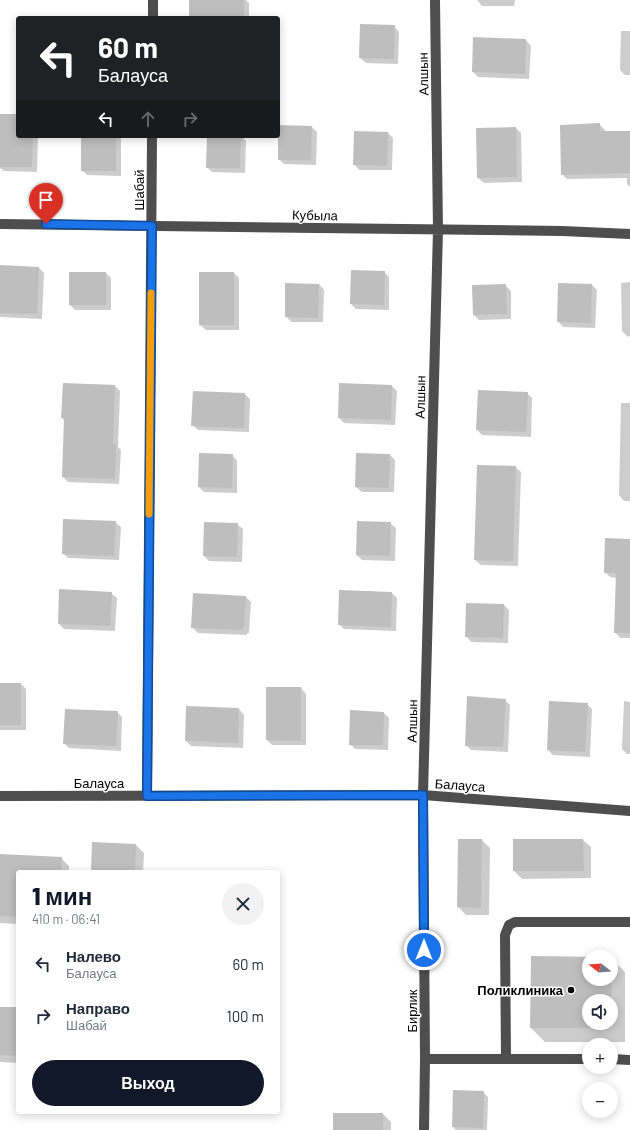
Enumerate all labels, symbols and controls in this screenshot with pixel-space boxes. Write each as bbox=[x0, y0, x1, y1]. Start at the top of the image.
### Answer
text: 60 m bbox=[98, 30, 158, 64]
icon: left bbox=[32, 32, 84, 84]
street label: Алшын bbox=[415, 52, 431, 96]
text: Балауса bbox=[98, 64, 168, 86]
icon: left bbox=[95, 108, 117, 130]
icon: ahead bbox=[137, 108, 159, 130]
icon: right bbox=[179, 108, 201, 130]
street label: Шабай bbox=[131, 170, 147, 210]
pin bbox=[29, 183, 63, 224]
icon: arrive bbox=[35, 189, 57, 211]
street label: Кубыла bbox=[292, 207, 339, 223]
street label: Алшын bbox=[412, 375, 428, 419]
street label: Алшын bbox=[404, 699, 420, 743]
street label: Балауса bbox=[74, 775, 125, 791]
street label: Балауса bbox=[434, 775, 487, 795]
text: 1 мин bbox=[32, 881, 92, 910]
button: close bbox=[222, 883, 264, 925]
text: 410 m · 06:41 bbox=[32, 911, 100, 927]
position arrow bbox=[403, 929, 445, 971]
text: Налево bbox=[66, 947, 121, 965]
north arrow bbox=[582, 950, 618, 986]
map controls bbox=[582, 950, 618, 1118]
icon: left bbox=[32, 953, 54, 975]
text: 60 m bbox=[232, 955, 264, 973]
text: Балауса bbox=[66, 965, 117, 981]
place label: Поликлиника bbox=[477, 982, 564, 998]
marker: Поликлиника bbox=[566, 985, 576, 995]
street label: Бирлик bbox=[404, 989, 420, 1033]
button: sound bbox=[582, 994, 618, 1030]
text: Направо bbox=[66, 999, 130, 1017]
icon: right bbox=[32, 1005, 54, 1027]
text: 100 m bbox=[226, 1007, 264, 1025]
text: Шабай bbox=[66, 1017, 107, 1033]
button: + bbox=[582, 1038, 618, 1074]
button: Выход bbox=[32, 1060, 264, 1106]
button: − bbox=[582, 1082, 618, 1118]

